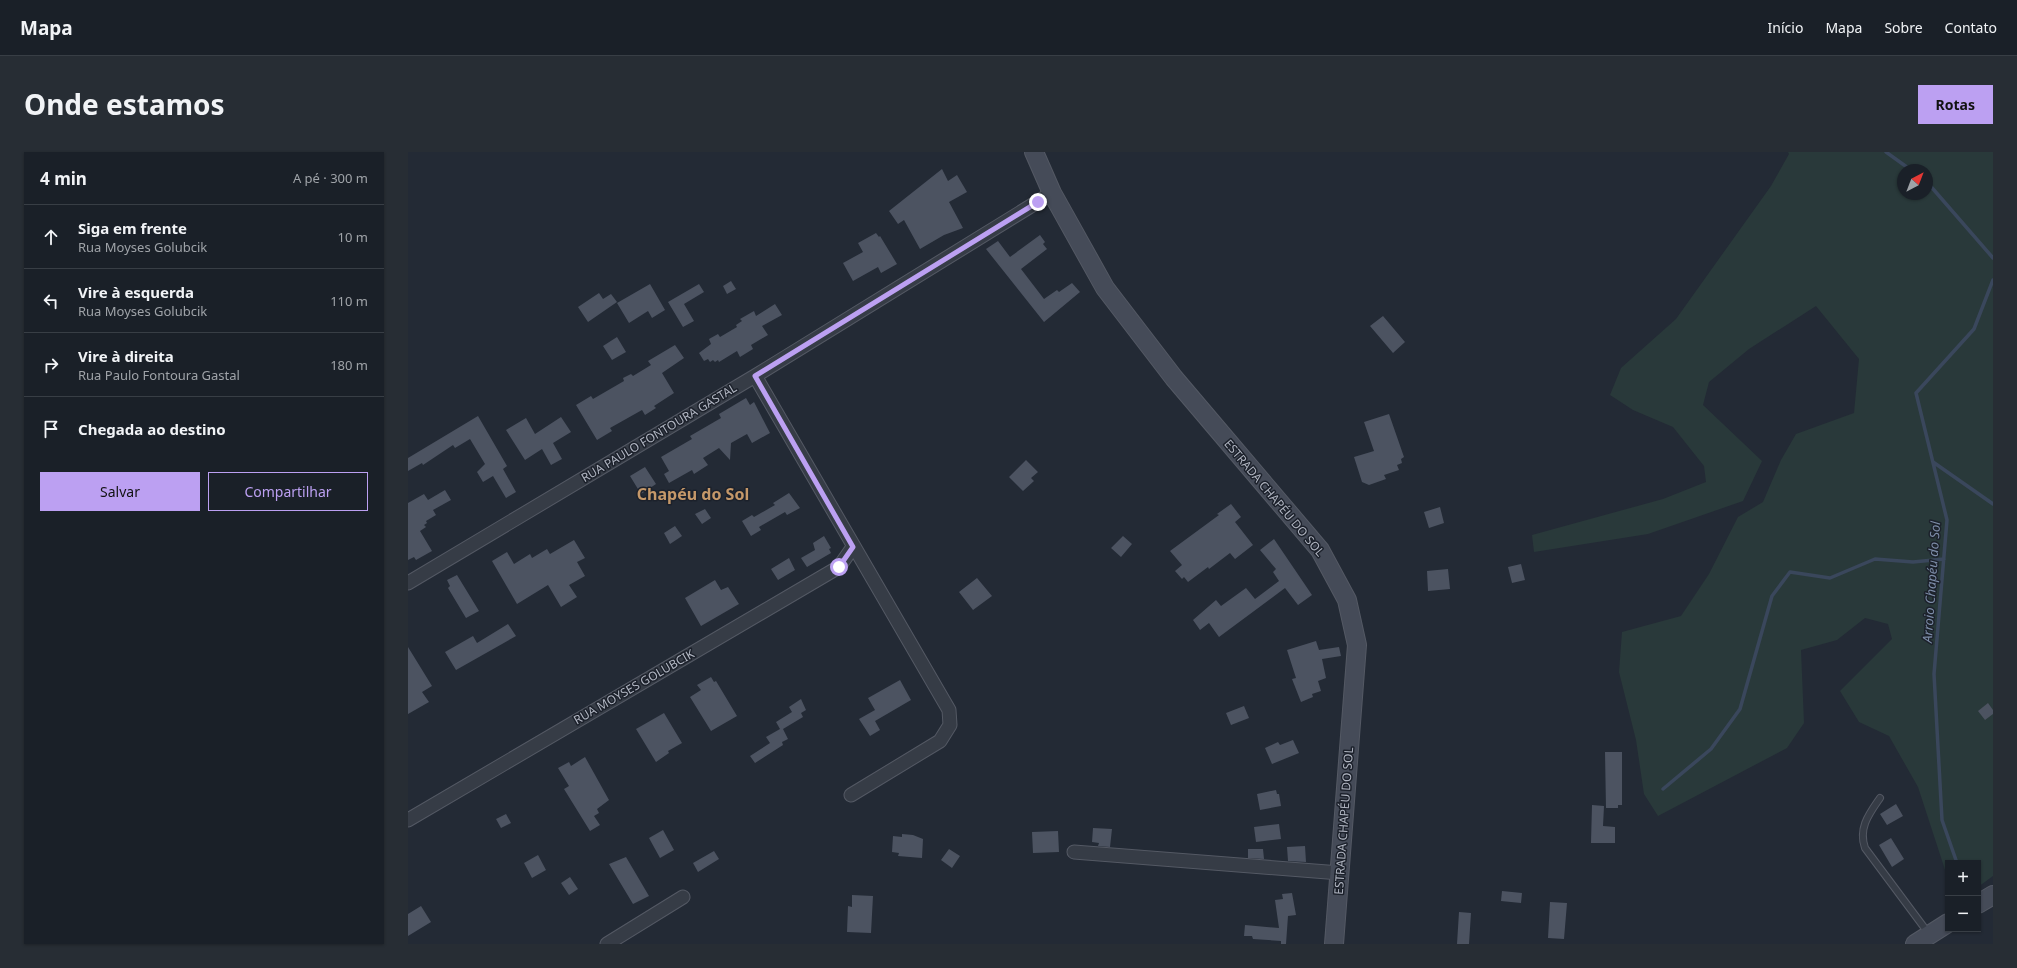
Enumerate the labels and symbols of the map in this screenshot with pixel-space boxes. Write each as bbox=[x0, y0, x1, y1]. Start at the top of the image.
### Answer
north arrow bbox=[1897, 164, 1933, 200]
route end bbox=[1029, 193, 1047, 211]
street label: RUA PAULO FONTOURA GASTAL bbox=[578, 379, 740, 486]
street label: ESTRADA CHAPÉU DO SOL bbox=[1220, 436, 1328, 560]
district label: Chapéu do Sol bbox=[637, 483, 749, 505]
water label: Arroio Chapéu do Sol bbox=[1918, 520, 1944, 644]
route start bbox=[830, 558, 848, 576]
street label: RUA MOYSES GOLUBCIK bbox=[570, 645, 698, 728]
street label: ESTRADA CHAPÉU DO SOL bbox=[1330, 747, 1357, 895]

